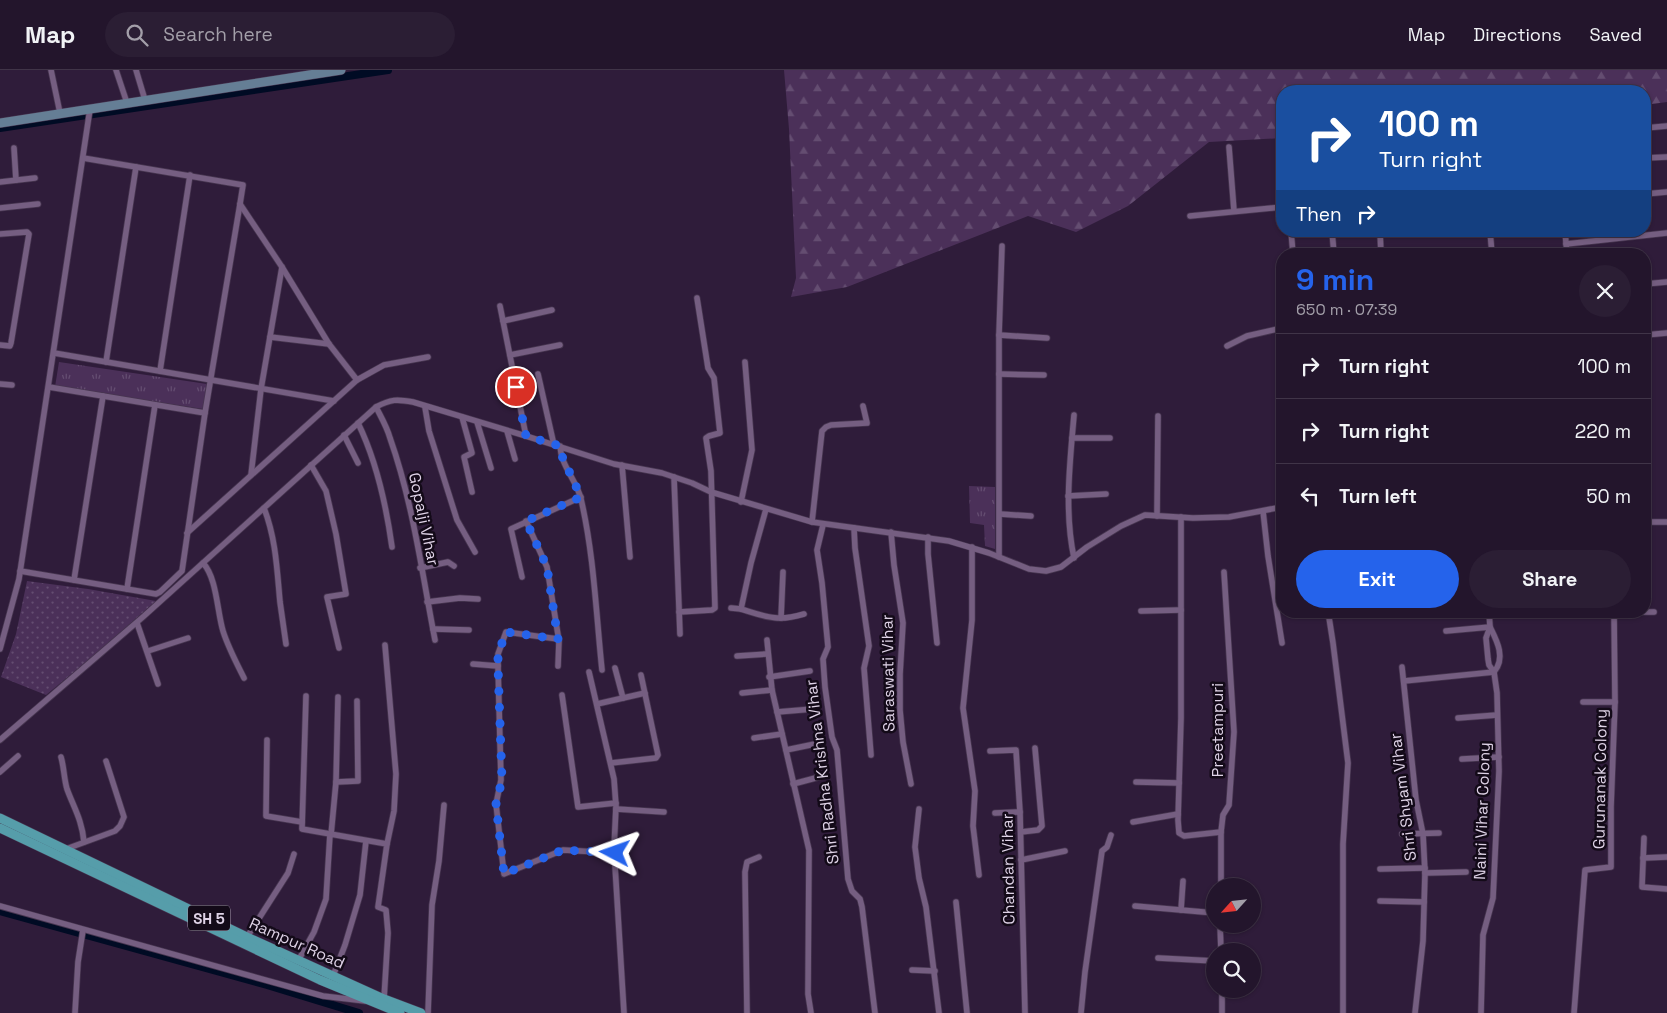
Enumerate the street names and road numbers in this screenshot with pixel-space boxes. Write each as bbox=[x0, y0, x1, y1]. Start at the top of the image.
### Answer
street label: Gopalji Vihar bbox=[404, 471, 444, 567]
street label: Saraswati Vihar bbox=[876, 614, 900, 732]
street label: Shri Radha Krishna Vihar bbox=[800, 678, 844, 866]
street label: Preetampuri bbox=[1207, 683, 1228, 777]
street label: Gurunanak Colony bbox=[1588, 709, 1612, 849]
street label: Shri Shyam Vihar bbox=[1385, 732, 1421, 862]
street label: Naini Vihar Colony bbox=[1469, 742, 1495, 880]
street label: Chandan Vihar bbox=[997, 813, 1019, 925]
road number: SH 5 bbox=[188, 906, 230, 930]
street label: Rampur Road bbox=[246, 913, 348, 973]

